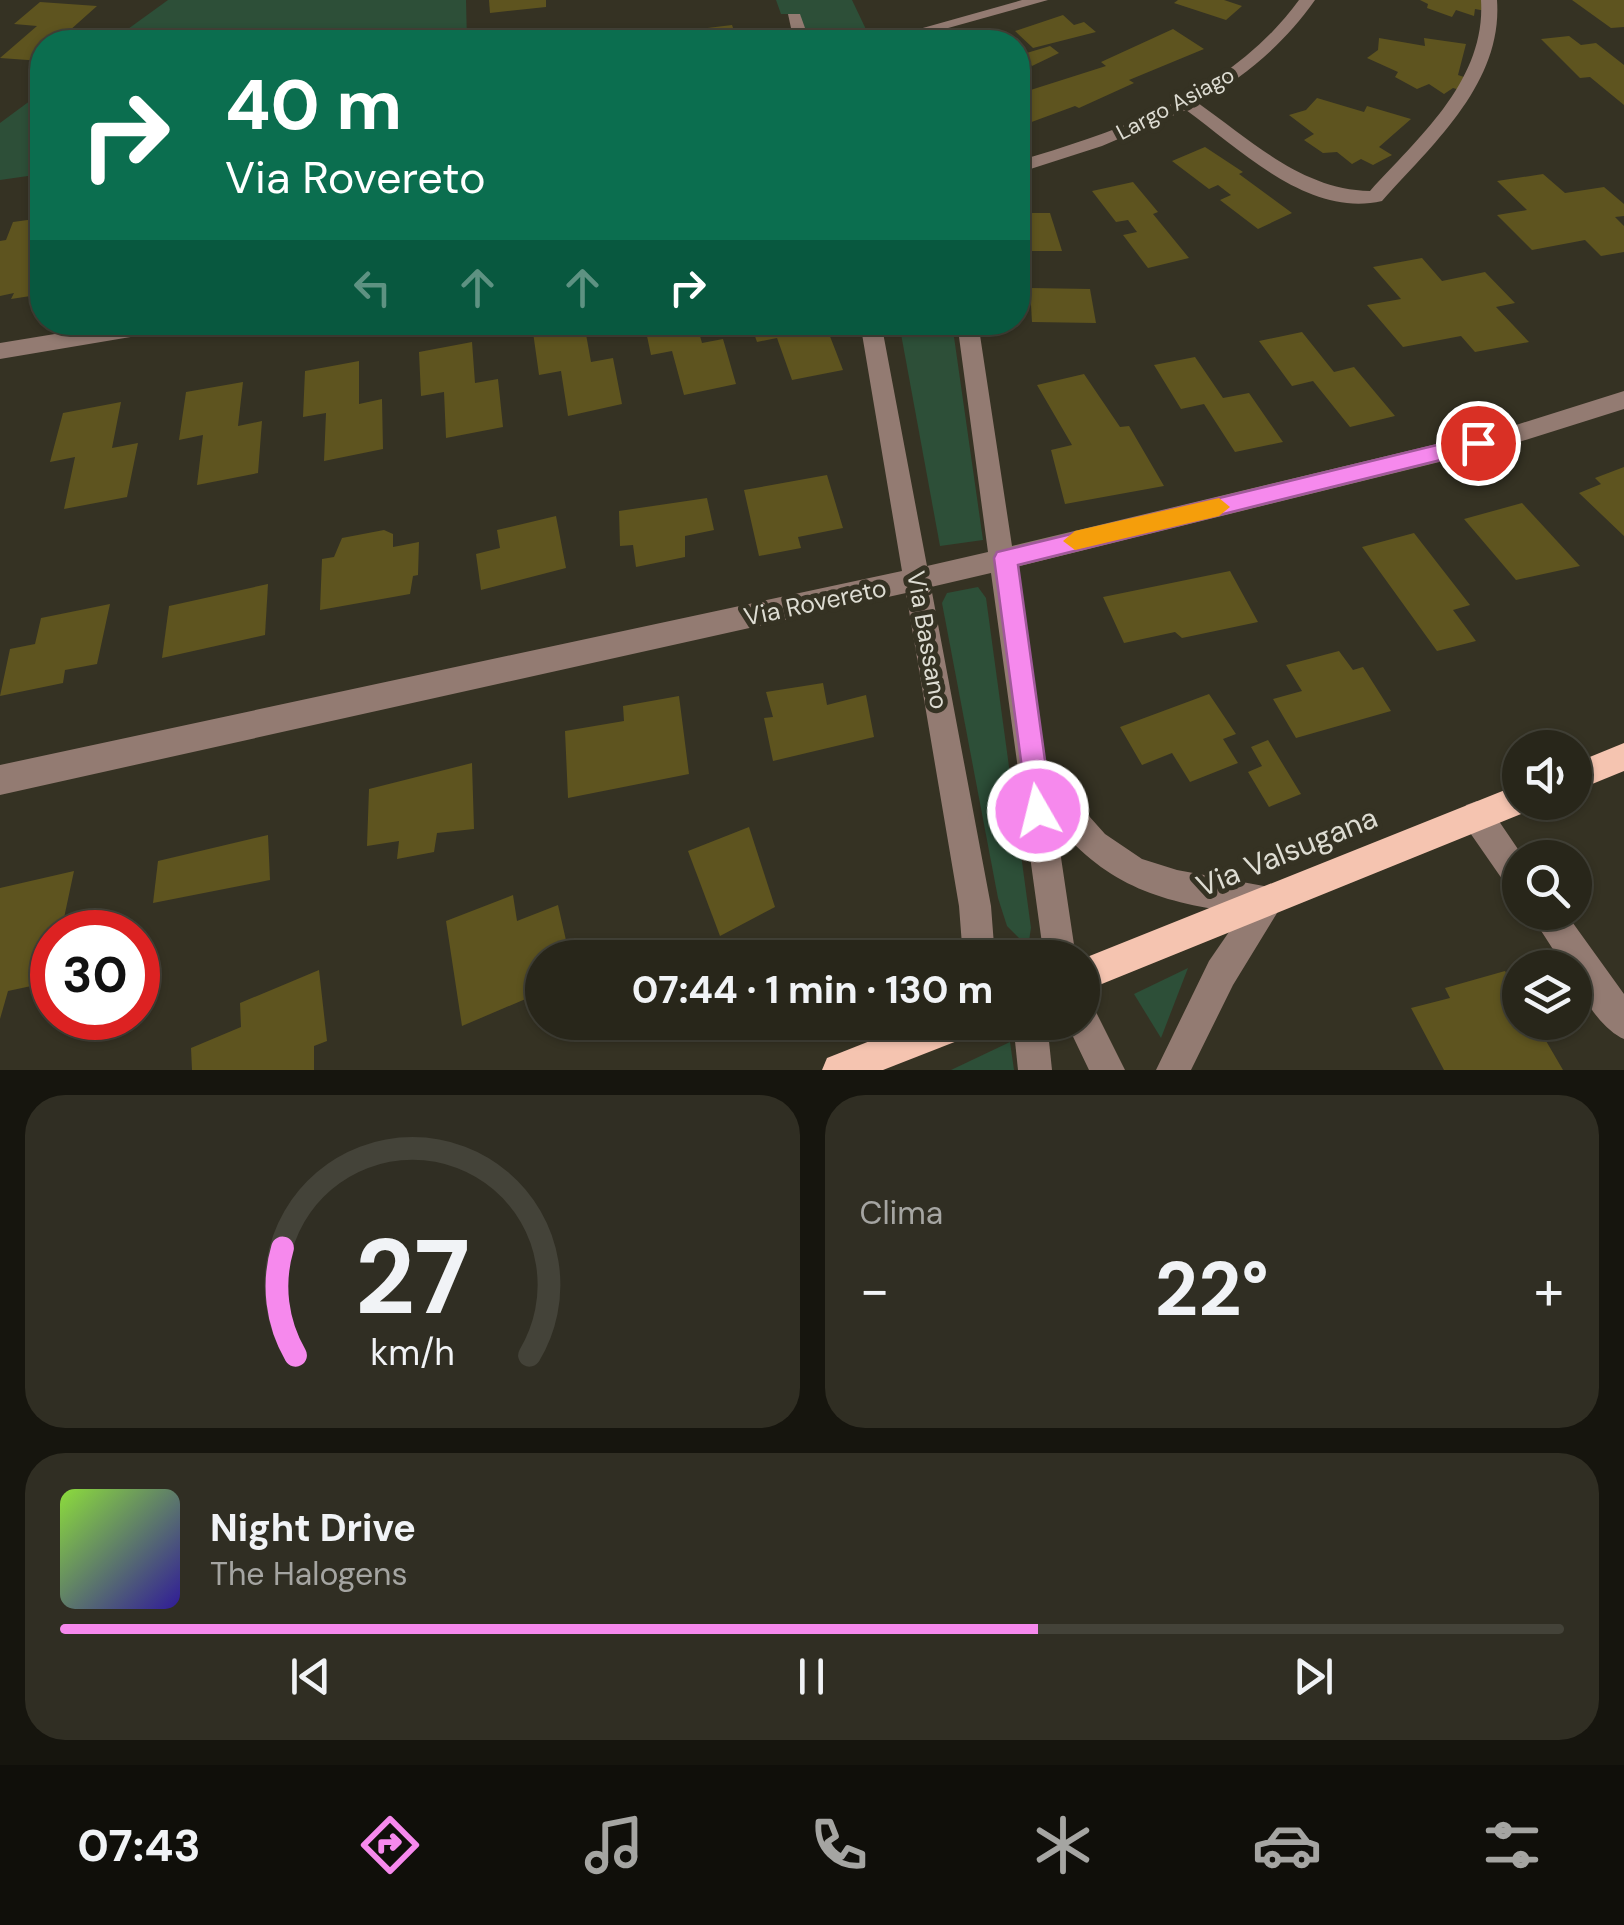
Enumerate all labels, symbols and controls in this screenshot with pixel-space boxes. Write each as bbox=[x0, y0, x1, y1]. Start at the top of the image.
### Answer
text: 40 m bbox=[225, 60, 402, 151]
street label: Largo Asiago bbox=[1111, 60, 1239, 147]
icon: right bbox=[60, 70, 190, 200]
text: Via Rovereto bbox=[225, 148, 486, 207]
icon: left bbox=[345, 260, 400, 315]
icon: ahead bbox=[450, 260, 505, 315]
icon: ahead bbox=[555, 260, 610, 315]
icon: right bbox=[660, 260, 715, 315]
pin bbox=[1436, 401, 1521, 486]
icon: arrive bbox=[1451, 416, 1506, 471]
street label: Via Bassano bbox=[899, 569, 956, 712]
street label: Via Rovereto bbox=[741, 571, 889, 634]
map controls bbox=[1502, 730, 1592, 1040]
button: sound bbox=[1502, 730, 1592, 820]
position arrow bbox=[986, 759, 1090, 863]
street label: Via Valsugana bbox=[1191, 798, 1383, 906]
button: search bbox=[1502, 840, 1592, 930]
speed limit sign: 30 bbox=[30, 910, 160, 1040]
button: layers bbox=[1502, 950, 1592, 1040]
text: 07:44 · 1 min · 130 m bbox=[632, 965, 993, 1015]
text: Clima bbox=[860, 1192, 943, 1234]
text: 27 bbox=[355, 1210, 470, 1345]
text: 22° bbox=[1155, 1241, 1269, 1338]
text: − bbox=[860, 1254, 890, 1326]
text: + bbox=[1534, 1254, 1564, 1326]
text: km/h bbox=[370, 1330, 454, 1376]
text: Night Drive bbox=[210, 1503, 416, 1553]
text: The Halogens bbox=[210, 1553, 408, 1595]
icon: previous bbox=[283, 1649, 338, 1704]
icon: pause bbox=[784, 1649, 839, 1704]
icon: next bbox=[1286, 1649, 1341, 1704]
icon: directions bbox=[355, 1810, 425, 1880]
icon: music bbox=[579, 1810, 649, 1880]
icon: phone bbox=[804, 1810, 874, 1880]
icon: climate bbox=[1028, 1810, 1098, 1880]
icon: car bbox=[1252, 1810, 1322, 1880]
icon: filters bbox=[1477, 1810, 1547, 1880]
text: 07:43 bbox=[77, 1816, 201, 1875]

